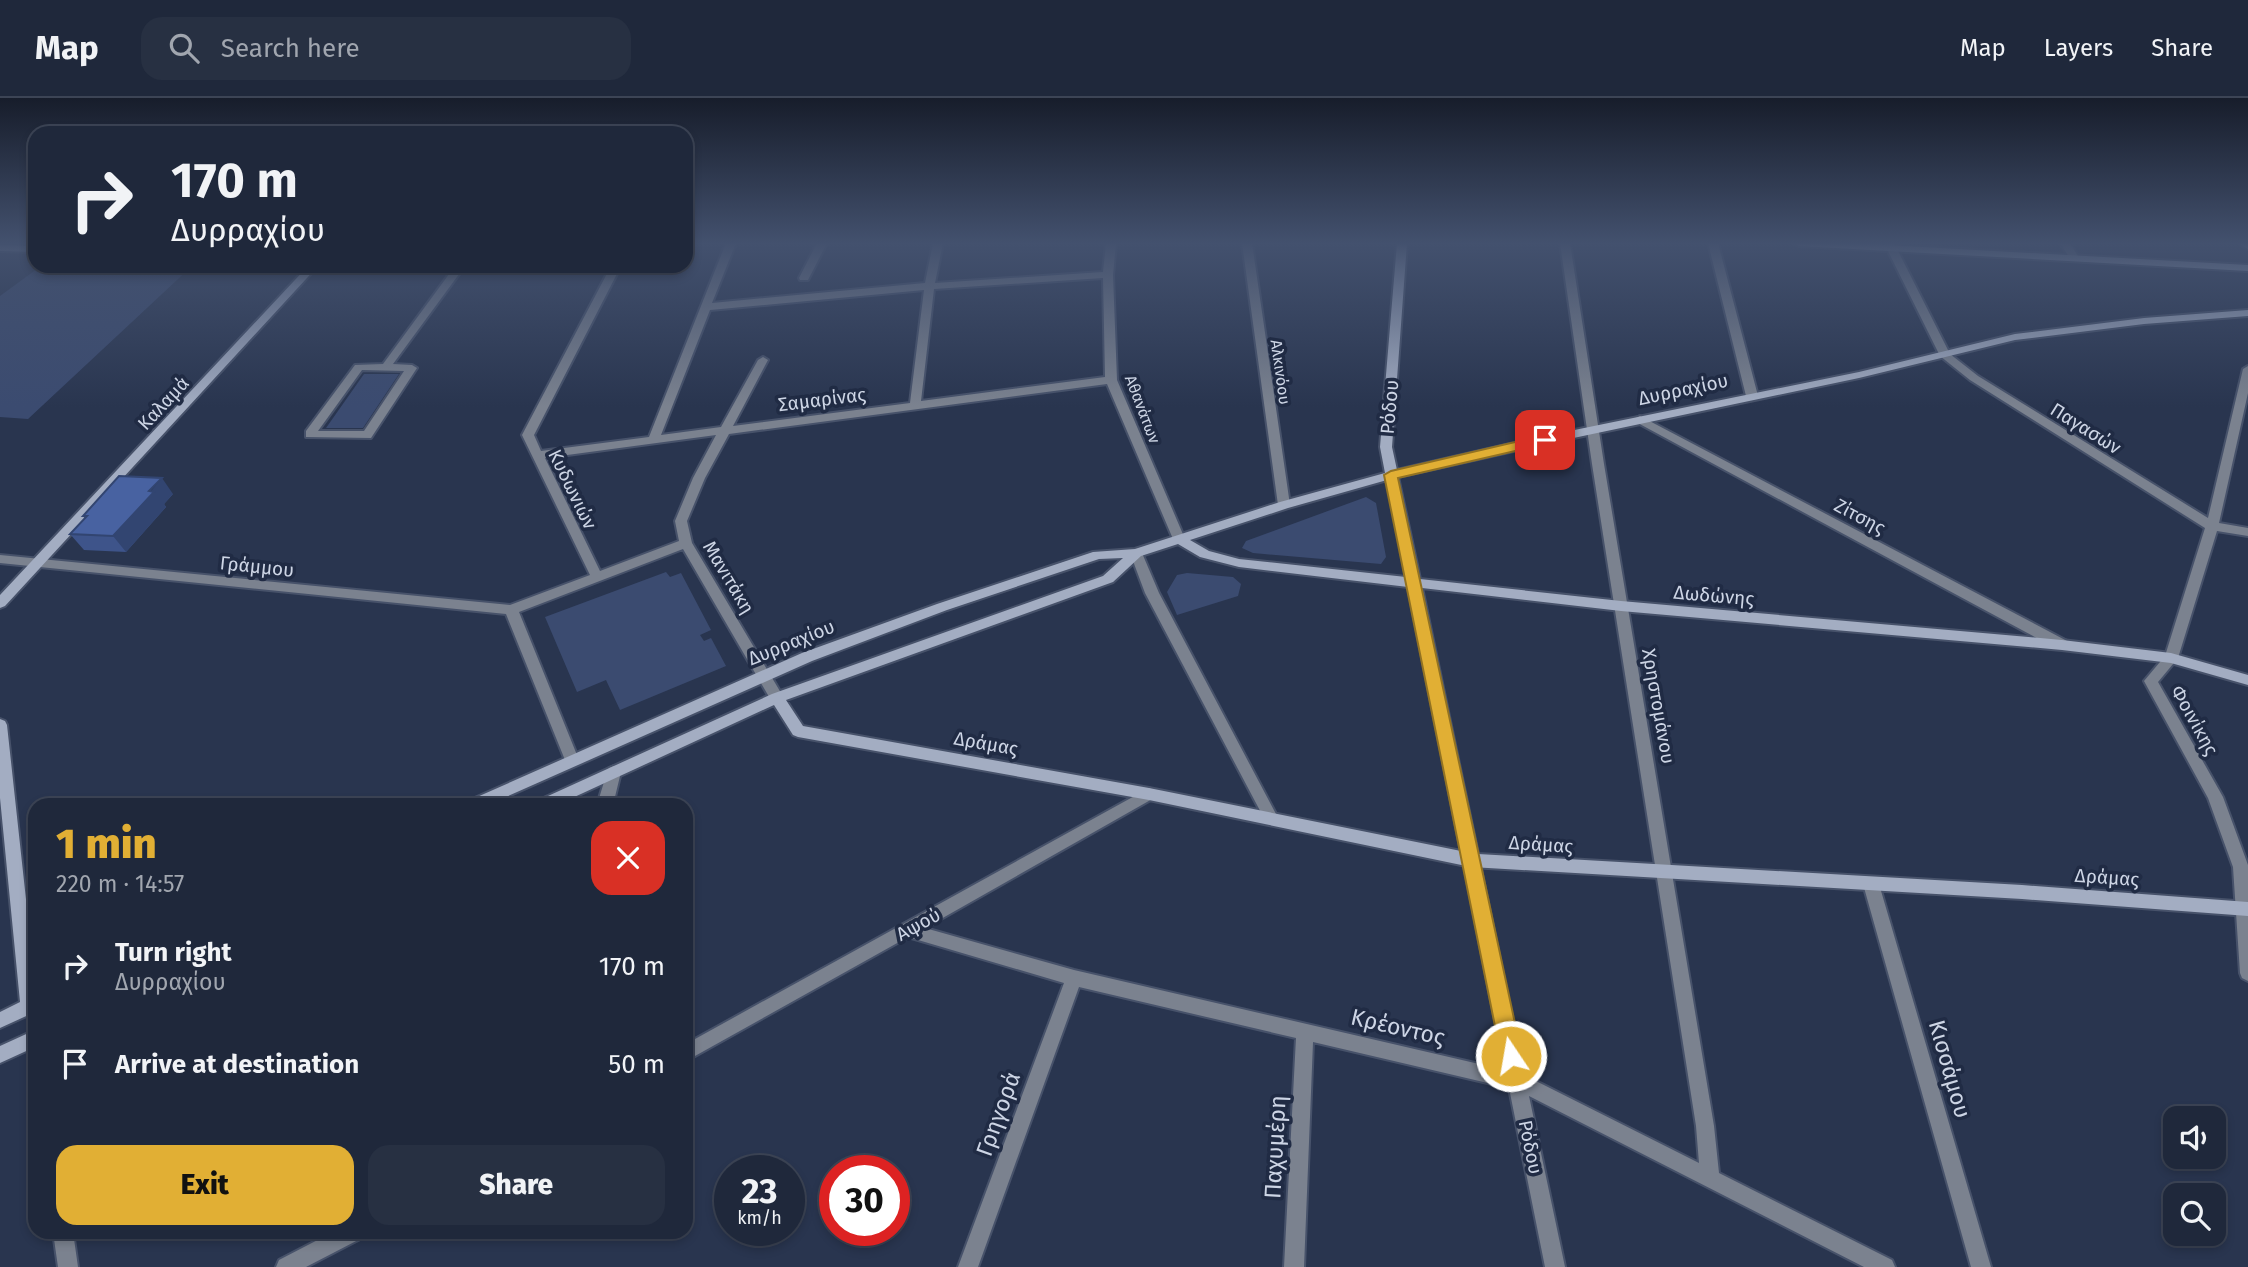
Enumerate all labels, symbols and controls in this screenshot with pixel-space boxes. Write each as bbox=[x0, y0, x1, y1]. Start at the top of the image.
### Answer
search box bbox=[141, 17, 631, 80]
text: Map bbox=[35, 28, 99, 68]
icon: search bbox=[165, 29, 203, 67]
text: Search here bbox=[221, 33, 360, 64]
text: Map bbox=[1960, 34, 2006, 62]
text: Layers bbox=[2044, 34, 2113, 62]
text: Share bbox=[2151, 34, 2213, 62]
text: 170 m bbox=[171, 151, 298, 210]
icon: right bbox=[56, 154, 147, 245]
text: Δυρραχίου bbox=[171, 211, 325, 249]
street label: Αλκινόου bbox=[1267, 338, 1294, 406]
street label: Δυρραχίου bbox=[1636, 369, 1730, 410]
street label: Καλαμά bbox=[133, 372, 194, 435]
street label: Αθανάτων bbox=[1121, 372, 1164, 446]
street label: Ρόδου bbox=[1376, 379, 1403, 435]
street label: Σαμαρίνας bbox=[777, 383, 867, 416]
street label: Παγασών bbox=[2046, 398, 2125, 459]
pin bbox=[1515, 410, 1575, 470]
icon: arrive bbox=[1526, 421, 1564, 459]
street label: Κυδωνιών bbox=[543, 446, 602, 533]
street label: Ζίτσης bbox=[1830, 493, 1889, 539]
street label: Μανιτάκη bbox=[698, 537, 759, 618]
street label: Γράμμου bbox=[219, 551, 295, 582]
street label: Δωδώνης bbox=[1673, 581, 1755, 610]
street label: Δυρραχίου bbox=[744, 615, 838, 670]
street label: Χρηστομάνου bbox=[1637, 647, 1680, 765]
street label: Φοινίκης bbox=[2166, 681, 2223, 759]
street label: Δράμας bbox=[952, 727, 1020, 760]
text: 1 min bbox=[56, 819, 157, 869]
button: close bbox=[591, 821, 665, 895]
street label: Δράμας bbox=[1508, 831, 1574, 858]
street label: Δράμας bbox=[2074, 864, 2140, 891]
text: 220 m · 14:57 bbox=[56, 870, 184, 898]
street label: Αψού bbox=[892, 903, 944, 946]
text: Turn right bbox=[115, 937, 232, 968]
icon: right bbox=[56, 947, 94, 985]
text: 170 m bbox=[599, 951, 665, 982]
text: Δυρραχίου bbox=[115, 968, 226, 996]
street label: Κρέοντος bbox=[1348, 1003, 1448, 1051]
street label: Κισσάμου bbox=[1923, 1017, 1977, 1121]
position arrow bbox=[1474, 1019, 1548, 1093]
icon: arrive bbox=[56, 1045, 94, 1083]
text: Arrive at destination bbox=[115, 1049, 359, 1080]
text: 50 m bbox=[608, 1049, 665, 1080]
street label: Γρηγορά bbox=[970, 1068, 1026, 1160]
street label: Παχυμέρη bbox=[1258, 1094, 1292, 1200]
map controls bbox=[2163, 1106, 2226, 1246]
button: sound bbox=[2163, 1106, 2226, 1169]
street label: Ρόδου bbox=[1514, 1118, 1547, 1176]
button: Exit bbox=[56, 1145, 354, 1225]
button: Share bbox=[368, 1145, 665, 1225]
speed limit sign: 30 bbox=[819, 1155, 910, 1246]
text: 23 bbox=[741, 1170, 778, 1212]
button: search bbox=[2163, 1183, 2226, 1246]
text: km/h bbox=[737, 1207, 782, 1229]

